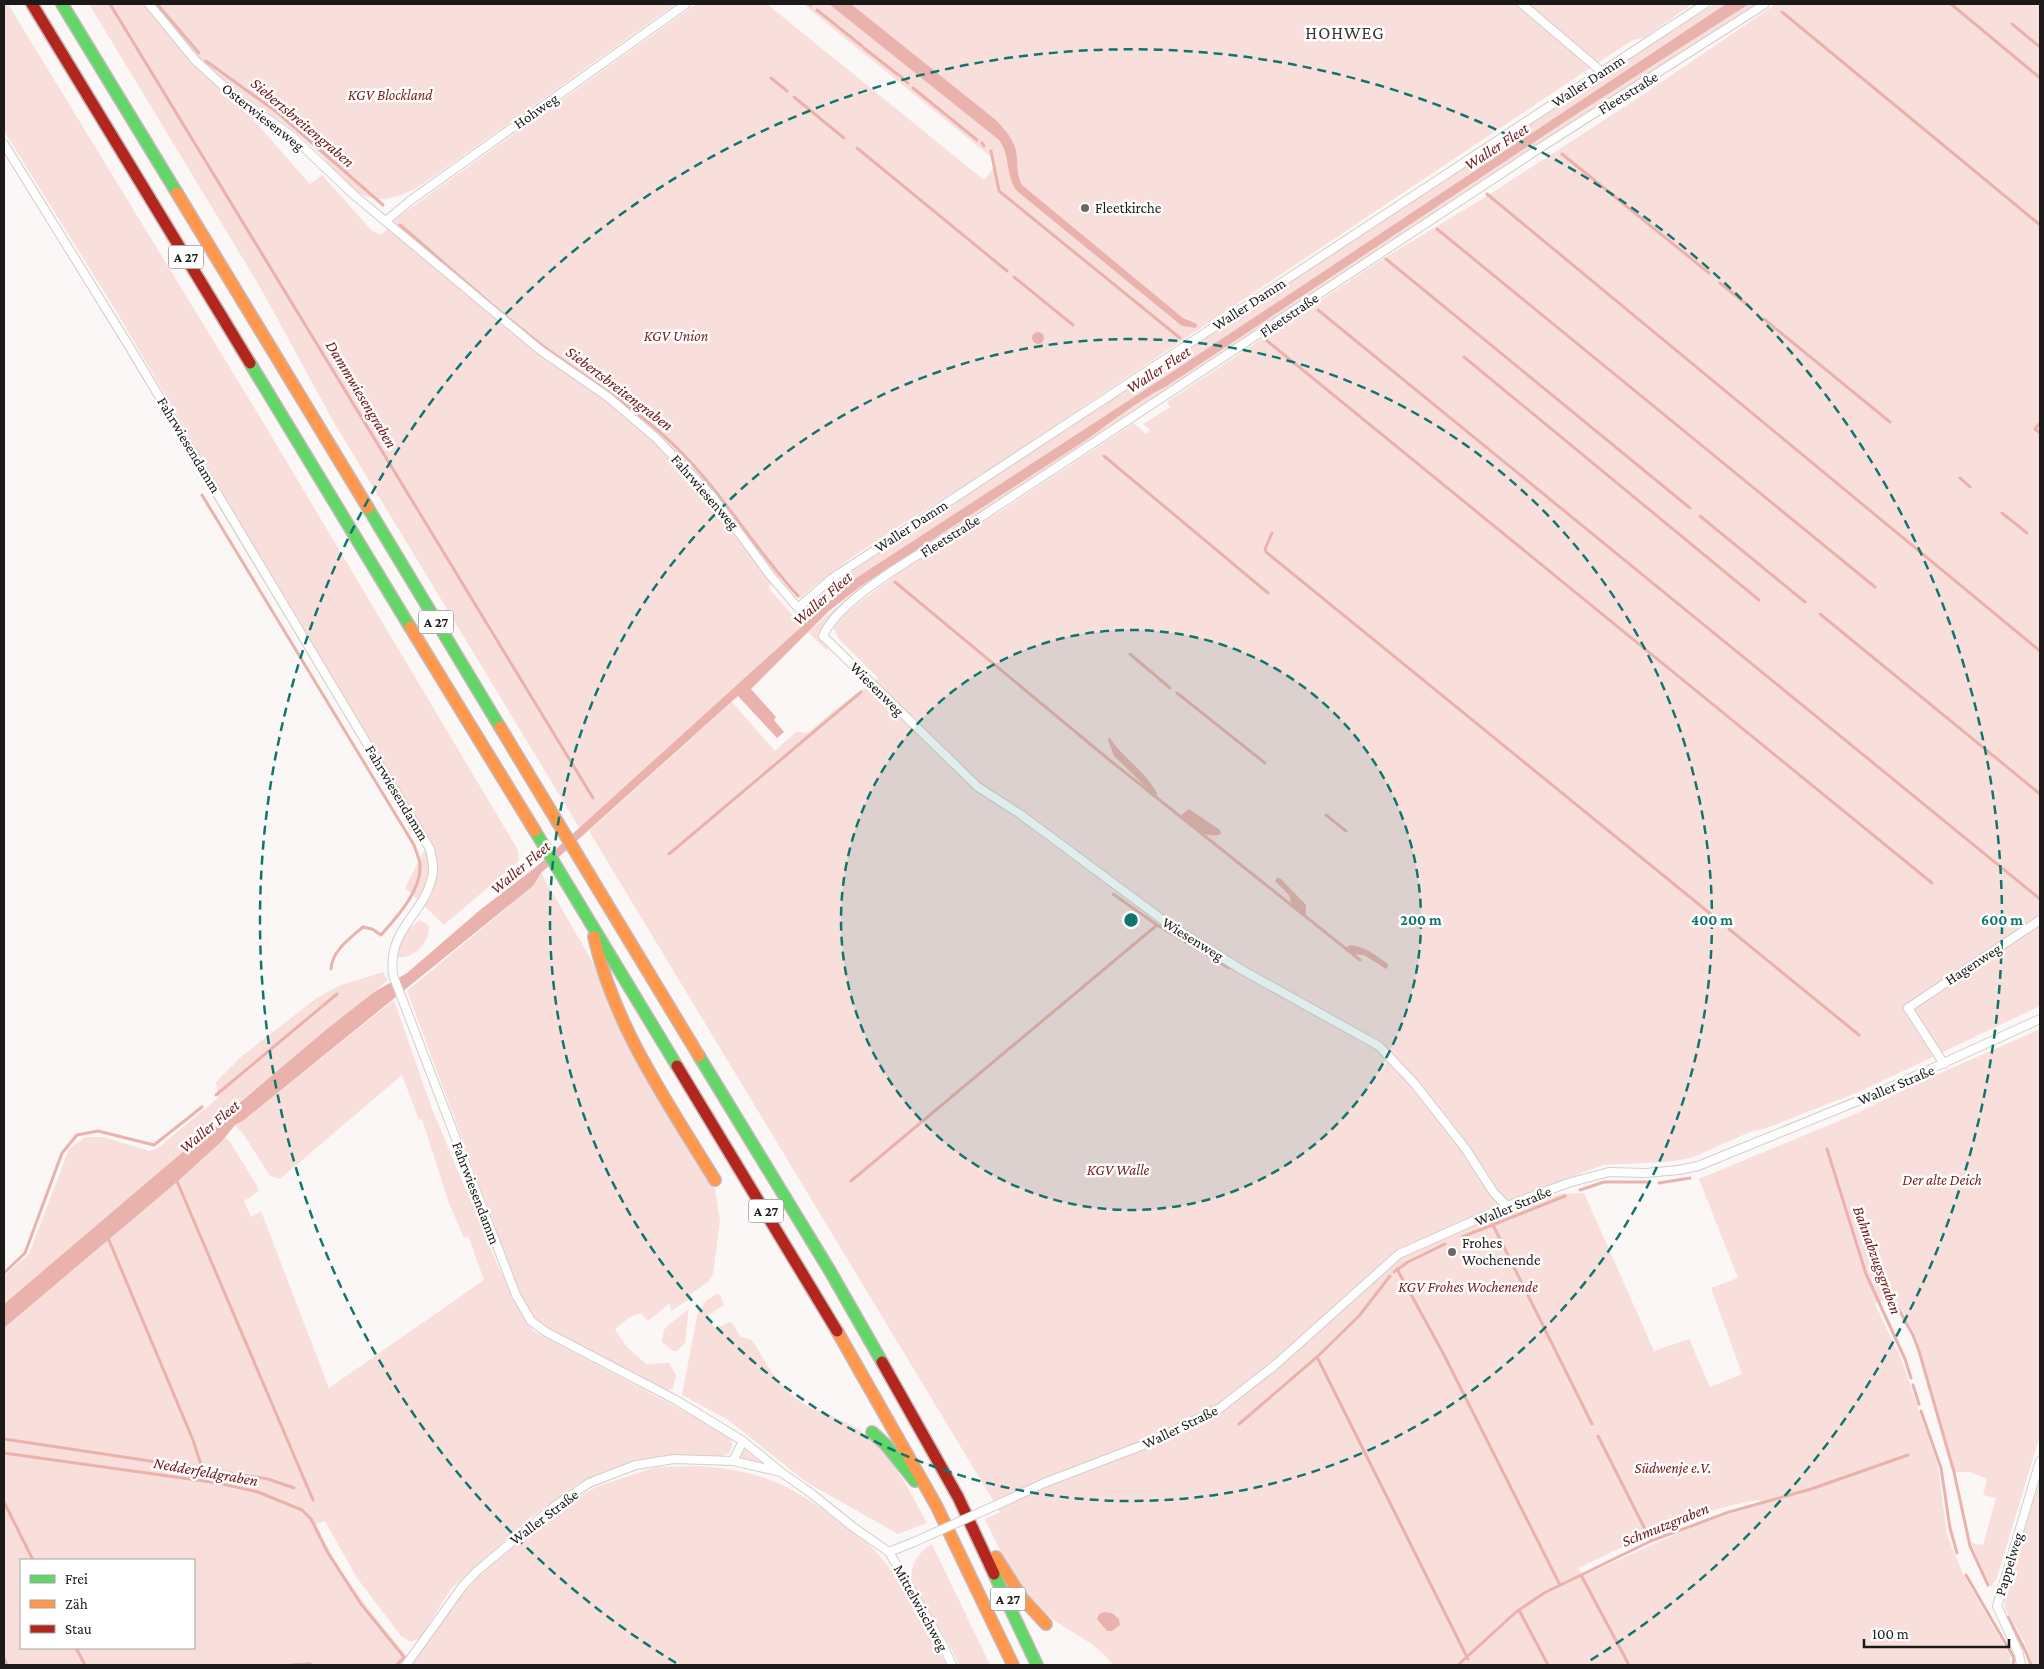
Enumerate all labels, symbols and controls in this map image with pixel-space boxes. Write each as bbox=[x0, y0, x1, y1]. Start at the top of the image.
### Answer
district label: HOHWEG bbox=[1305, 23, 1385, 43]
street label: Waller Damm bbox=[1549, 51, 1627, 111]
street label: Fleetstraße bbox=[1595, 68, 1661, 118]
water label: Siebertsbreitengraben bbox=[247, 74, 358, 171]
street label: Osterwiesenweg bbox=[218, 80, 307, 155]
park label: KGV Blockland bbox=[348, 87, 433, 103]
street label: Hohweg bbox=[511, 90, 562, 133]
water label: Waller Fleet bbox=[1461, 119, 1532, 173]
place label: Fleetkirche bbox=[1095, 200, 1162, 216]
marker: Fleetkirche bbox=[1079, 202, 1091, 214]
road number: A 27 bbox=[168, 246, 204, 268]
street label: Waller Damm bbox=[1210, 274, 1288, 334]
street label: Fleetstraße bbox=[1257, 289, 1322, 340]
park label: KGV Union bbox=[644, 328, 709, 344]
water label: Dammwiesengraben bbox=[322, 337, 400, 452]
water label: Waller Fleet bbox=[1123, 342, 1194, 396]
water label: Siebertsbreitengraben bbox=[562, 343, 676, 435]
street label: Fahrwiesendamm bbox=[154, 394, 224, 496]
street label: Fahrwiesenweg bbox=[667, 451, 742, 533]
street label: Waller Damm bbox=[872, 496, 950, 556]
street label: Fleetstraße bbox=[917, 511, 983, 561]
water label: Waller Fleet bbox=[789, 568, 856, 629]
road number: A 27 bbox=[418, 610, 454, 634]
street label: Wiesenweg bbox=[846, 659, 907, 720]
street label: Fahrwiesendamm bbox=[362, 742, 432, 844]
water label: Waller Fleet bbox=[487, 837, 554, 897]
centre of rings bbox=[1122, 911, 1140, 929]
text: 200 m bbox=[1400, 912, 1442, 928]
text: 400 m bbox=[1691, 912, 1733, 928]
text: 600 m bbox=[1981, 912, 2023, 928]
street label: Wiesenweg bbox=[1159, 914, 1227, 965]
street label: Hagenweg bbox=[1942, 940, 2004, 989]
street label: Waller Straße bbox=[1855, 1062, 1937, 1108]
water label: Waller Fleet bbox=[176, 1096, 243, 1156]
street label: Fahrwiesendamm bbox=[449, 1139, 503, 1247]
park label: KGV Walle bbox=[1087, 1162, 1150, 1178]
park label: Der alte Deich bbox=[1902, 1172, 1982, 1188]
street label: Waller Straße bbox=[1472, 1183, 1554, 1229]
road number: A 27 bbox=[748, 1200, 784, 1222]
water label: Bahnabzugsgraben bbox=[1849, 1204, 1905, 1317]
place label: Frohes Wochenende bbox=[1462, 1235, 1541, 1268]
marker: Frohes Wochenende bbox=[1446, 1246, 1458, 1258]
park label: KGV Frohes Wochenende bbox=[1398, 1279, 1538, 1295]
street label: Waller Straße bbox=[1140, 1402, 1221, 1452]
water label: Nedderfeldgraben bbox=[152, 1454, 259, 1490]
park label: Südwenje e.V. bbox=[1635, 1460, 1711, 1477]
street label: Waller Straße bbox=[507, 1486, 582, 1548]
water label: Schmutzgraben bbox=[1619, 1499, 1712, 1551]
street label: Pappelweg bbox=[1992, 1530, 2027, 1598]
legend bbox=[20, 1559, 195, 1649]
street label: Mittelwischweg bbox=[890, 1562, 951, 1655]
text: Frei bbox=[65, 1571, 88, 1587]
road number: A 27 bbox=[990, 1588, 1026, 1610]
text: Zäh bbox=[65, 1596, 88, 1612]
scale bar bbox=[1864, 1616, 2009, 1648]
text: Stau bbox=[65, 1621, 92, 1637]
text: 100 m bbox=[1872, 1626, 1909, 1642]

